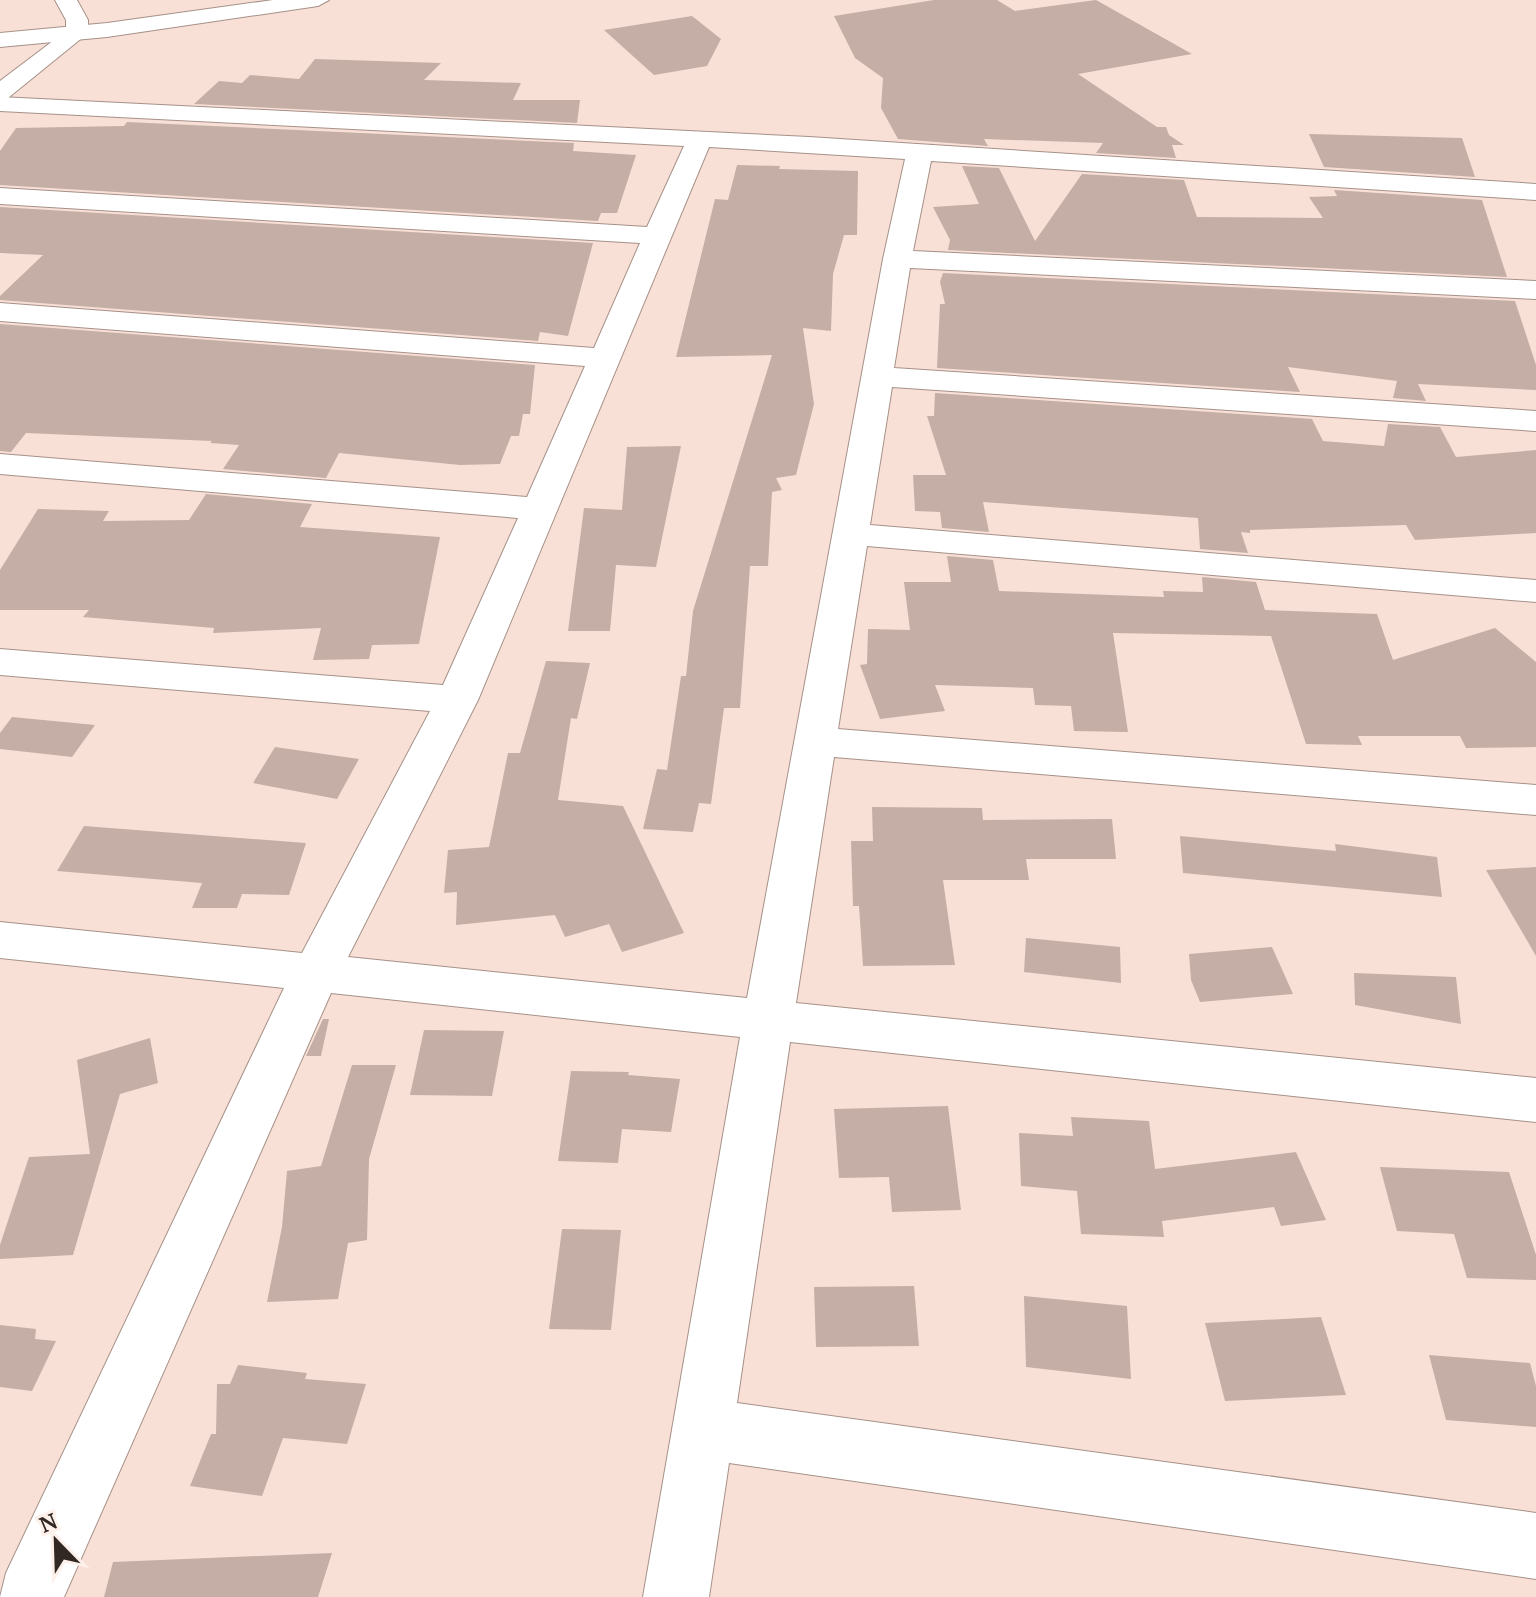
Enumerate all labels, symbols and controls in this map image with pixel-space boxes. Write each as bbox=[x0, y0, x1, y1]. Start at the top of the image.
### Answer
north arrow bbox=[16, 1501, 96, 1581]
text: N bbox=[35, 1505, 62, 1539]

